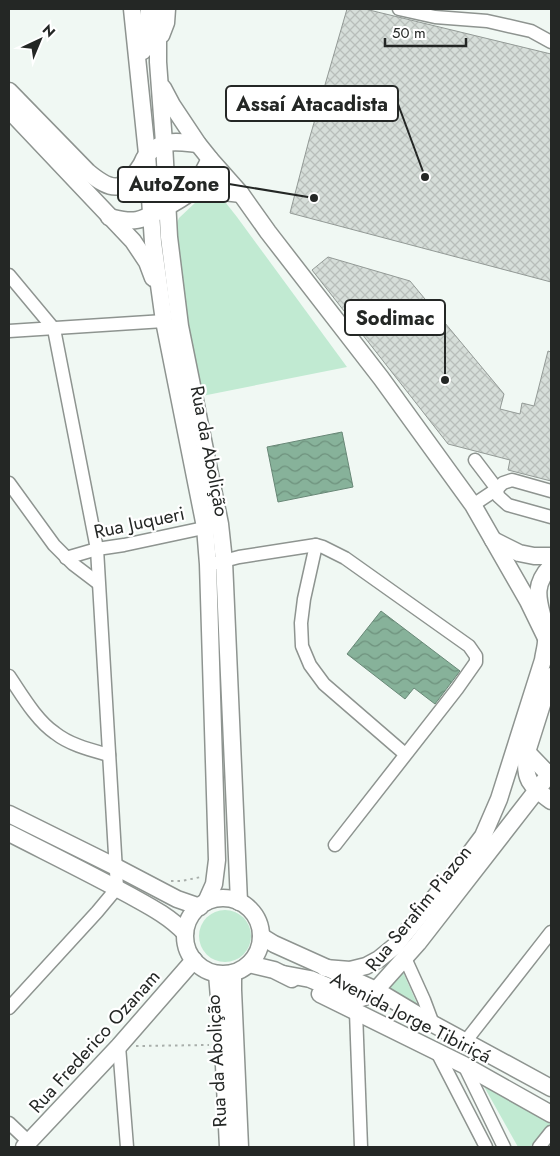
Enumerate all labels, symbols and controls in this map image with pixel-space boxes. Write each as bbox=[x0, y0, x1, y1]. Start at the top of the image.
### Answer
north arrow bbox=[15, 15, 65, 65]
scale bar bbox=[385, 15, 466, 47]
text: N bbox=[38, 20, 60, 42]
text: 50 m bbox=[392, 22, 426, 44]
callout: Assaí Atacadista bbox=[226, 86, 398, 121]
text: Assaí Atacadista bbox=[235, 90, 388, 119]
callout: AutoZone bbox=[118, 167, 229, 202]
text: AutoZone bbox=[128, 170, 219, 199]
callout: Sodimac bbox=[345, 300, 445, 335]
text: Sodimac bbox=[355, 304, 435, 333]
street label: Rua da Abolição bbox=[184, 383, 235, 519]
street label: Rua Juqueri bbox=[91, 500, 187, 545]
street label: Rua Serafim Piazon bbox=[359, 839, 478, 977]
street label: Rua Frederico Ozanam bbox=[23, 964, 166, 1119]
street label: Avenida Jorge Tibiriçá bbox=[326, 965, 496, 1070]
street label: Rua da Abolição bbox=[200, 994, 233, 1128]

